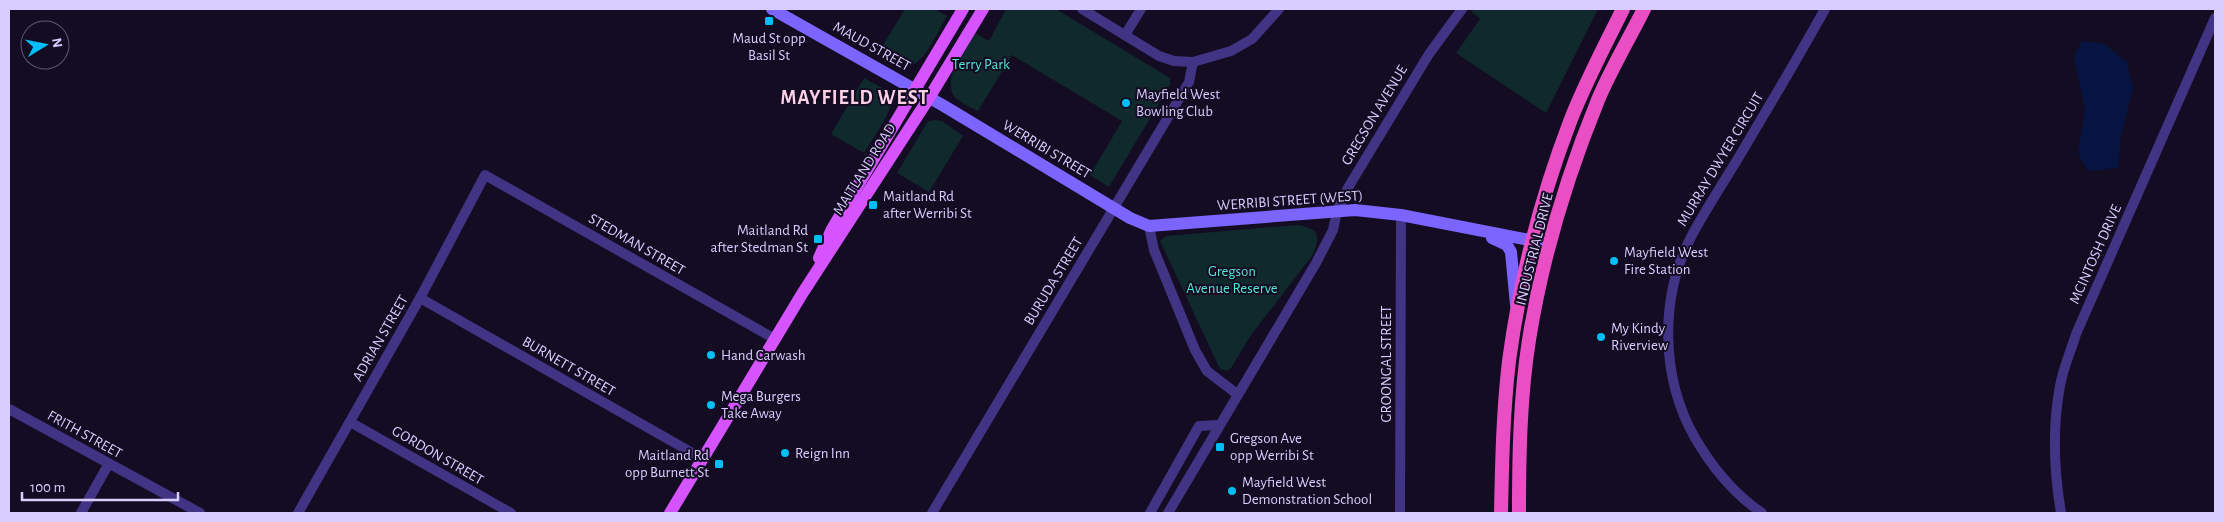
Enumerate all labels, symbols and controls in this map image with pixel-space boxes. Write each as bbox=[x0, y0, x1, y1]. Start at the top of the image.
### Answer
marker: Maud St opp Basil St bbox=[763, 15, 775, 27]
street label: MAUD STREET bbox=[830, 19, 914, 74]
north arrow bbox=[20, 20, 70, 70]
place label: Maud St opp Basil St bbox=[732, 31, 806, 63]
text: N bbox=[49, 37, 65, 49]
park label: Terry Park bbox=[952, 57, 1010, 72]
street label: GREGSON AVENUE bbox=[1339, 63, 1410, 168]
place label: Mayfield West Bowling Club bbox=[1136, 87, 1220, 119]
district label: MAYFIELD WEST bbox=[781, 88, 929, 108]
street label: MURRAY DWYER CIRCUIT bbox=[1675, 89, 1767, 229]
marker: Mayfield West Bowling Club bbox=[1120, 97, 1132, 109]
street label: WERRIBI STREET bbox=[1000, 117, 1094, 182]
street label: MAITLAND ROAD bbox=[830, 121, 899, 218]
street label: WERRIBI STREET (WEST) bbox=[1217, 188, 1364, 213]
place label: Maitland Rd after Werribi St bbox=[883, 189, 972, 221]
street label: INDUSTRIAL DRIVE bbox=[1513, 192, 1556, 307]
marker: Maitland Rd after Werribi St bbox=[867, 199, 879, 211]
street label: MCINTOSH DRIVE bbox=[2067, 202, 2124, 306]
street label: STEDMAN STREET bbox=[586, 211, 688, 278]
place label: Maitland Rd after Stedman St bbox=[711, 223, 808, 255]
marker: Maitland Rd after Stedman St bbox=[812, 233, 824, 245]
street label: BURUDA STREET bbox=[1021, 234, 1086, 328]
place label: Mayfield West Fire Station bbox=[1624, 245, 1708, 277]
marker: Mayfield West Fire Station bbox=[1608, 255, 1620, 267]
park label: Gregson Avenue Reserve bbox=[1186, 264, 1278, 296]
street label: ADRIAN STREET bbox=[350, 292, 411, 384]
street label: GROONGAL STREET bbox=[1379, 305, 1394, 422]
place label: My Kindy Riverview bbox=[1611, 321, 1668, 353]
marker: My Kindy Riverview bbox=[1595, 331, 1607, 343]
street label: BURNETT STREET bbox=[520, 334, 618, 399]
place label: Hand Carwash bbox=[721, 348, 805, 363]
marker: Hand Carwash bbox=[705, 349, 717, 361]
place label: Mega Burgers Take Away bbox=[721, 389, 801, 421]
marker: Mega Burgers Take Away bbox=[705, 399, 717, 411]
street label: FRITH STREET bbox=[45, 408, 125, 461]
street label: GORDON STREET bbox=[389, 423, 487, 488]
place label: Gregson Ave opp Werribi St bbox=[1230, 431, 1314, 463]
marker: Gregson Ave opp Werribi St bbox=[1214, 441, 1226, 453]
place label: Reign Inn bbox=[795, 446, 850, 461]
marker: Reign Inn bbox=[779, 447, 791, 459]
place label: Maitland Rd opp Burnett St bbox=[625, 448, 709, 480]
marker: Maitland Rd opp Burnett St bbox=[713, 458, 725, 470]
scale bar bbox=[22, 470, 179, 502]
place label: Mayfield West Demonstration School bbox=[1242, 475, 1372, 507]
text: 100 m bbox=[30, 480, 65, 495]
marker: Mayfield West Demonstration School bbox=[1226, 485, 1238, 497]

